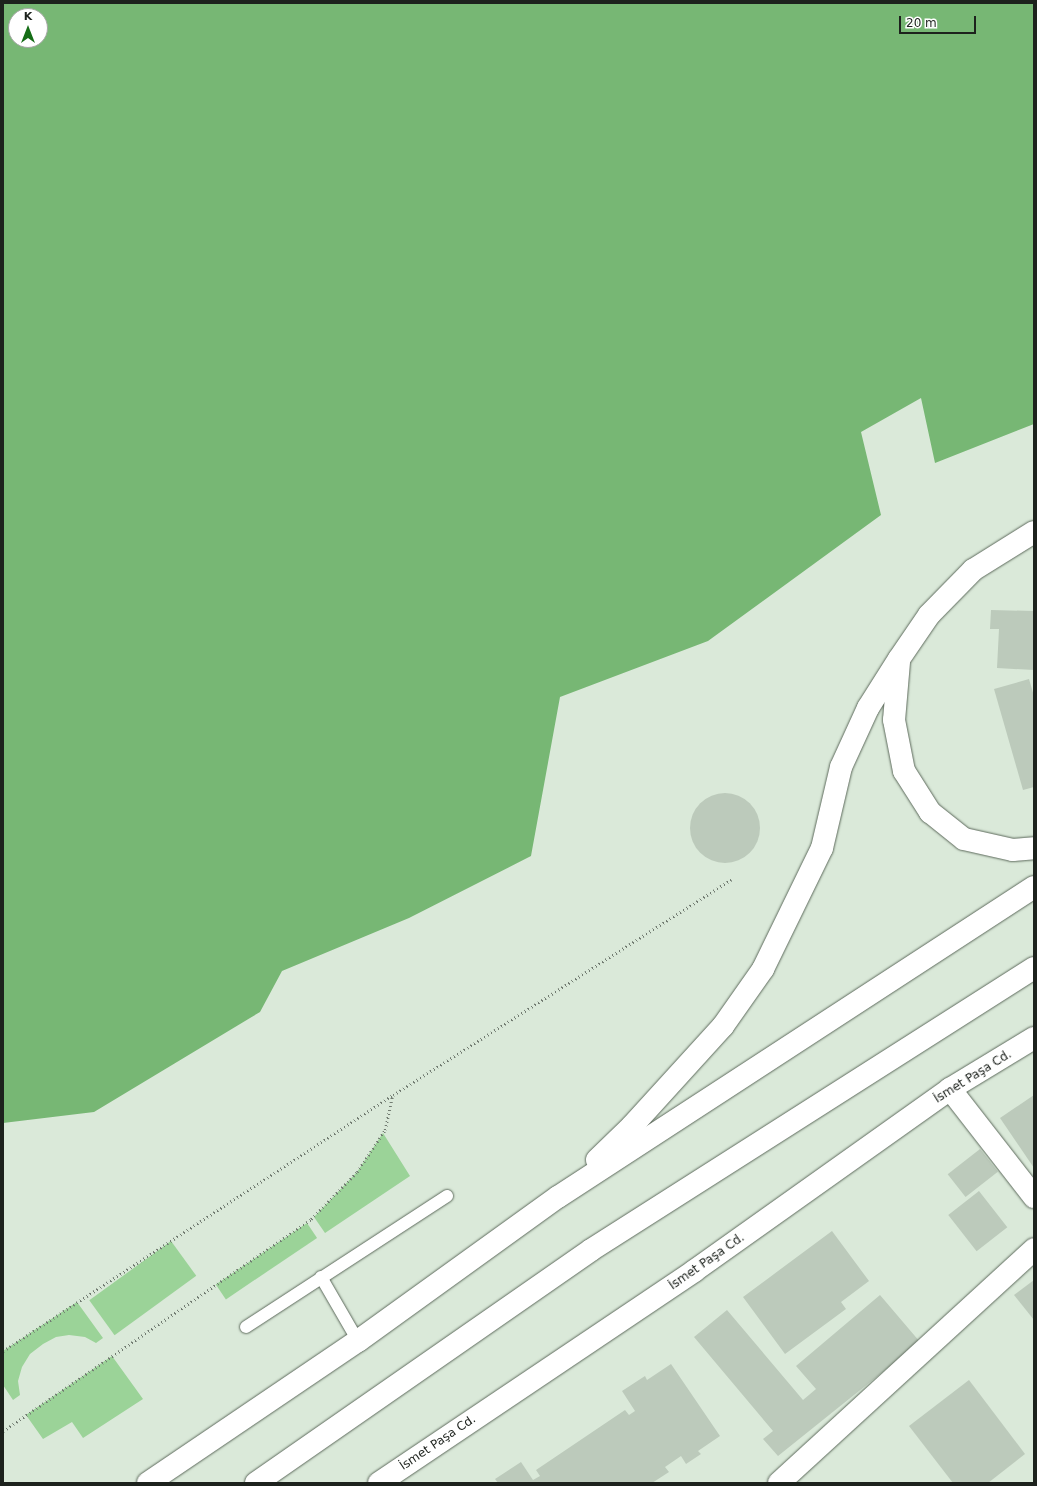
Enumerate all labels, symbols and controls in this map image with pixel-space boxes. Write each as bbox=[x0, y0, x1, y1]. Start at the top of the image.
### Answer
north arrow bbox=[8, 8, 48, 48]
scale bar bbox=[901, 8, 978, 34]
text: K bbox=[24, 10, 32, 23]
text: 20 m bbox=[906, 16, 937, 30]
street label: İsmet Paşa Cd. bbox=[932, 1047, 1014, 1107]
street label: İsmet Paşa Cd. bbox=[667, 1231, 747, 1293]
street label: İsmet Paşa Cd. bbox=[397, 1412, 479, 1474]

